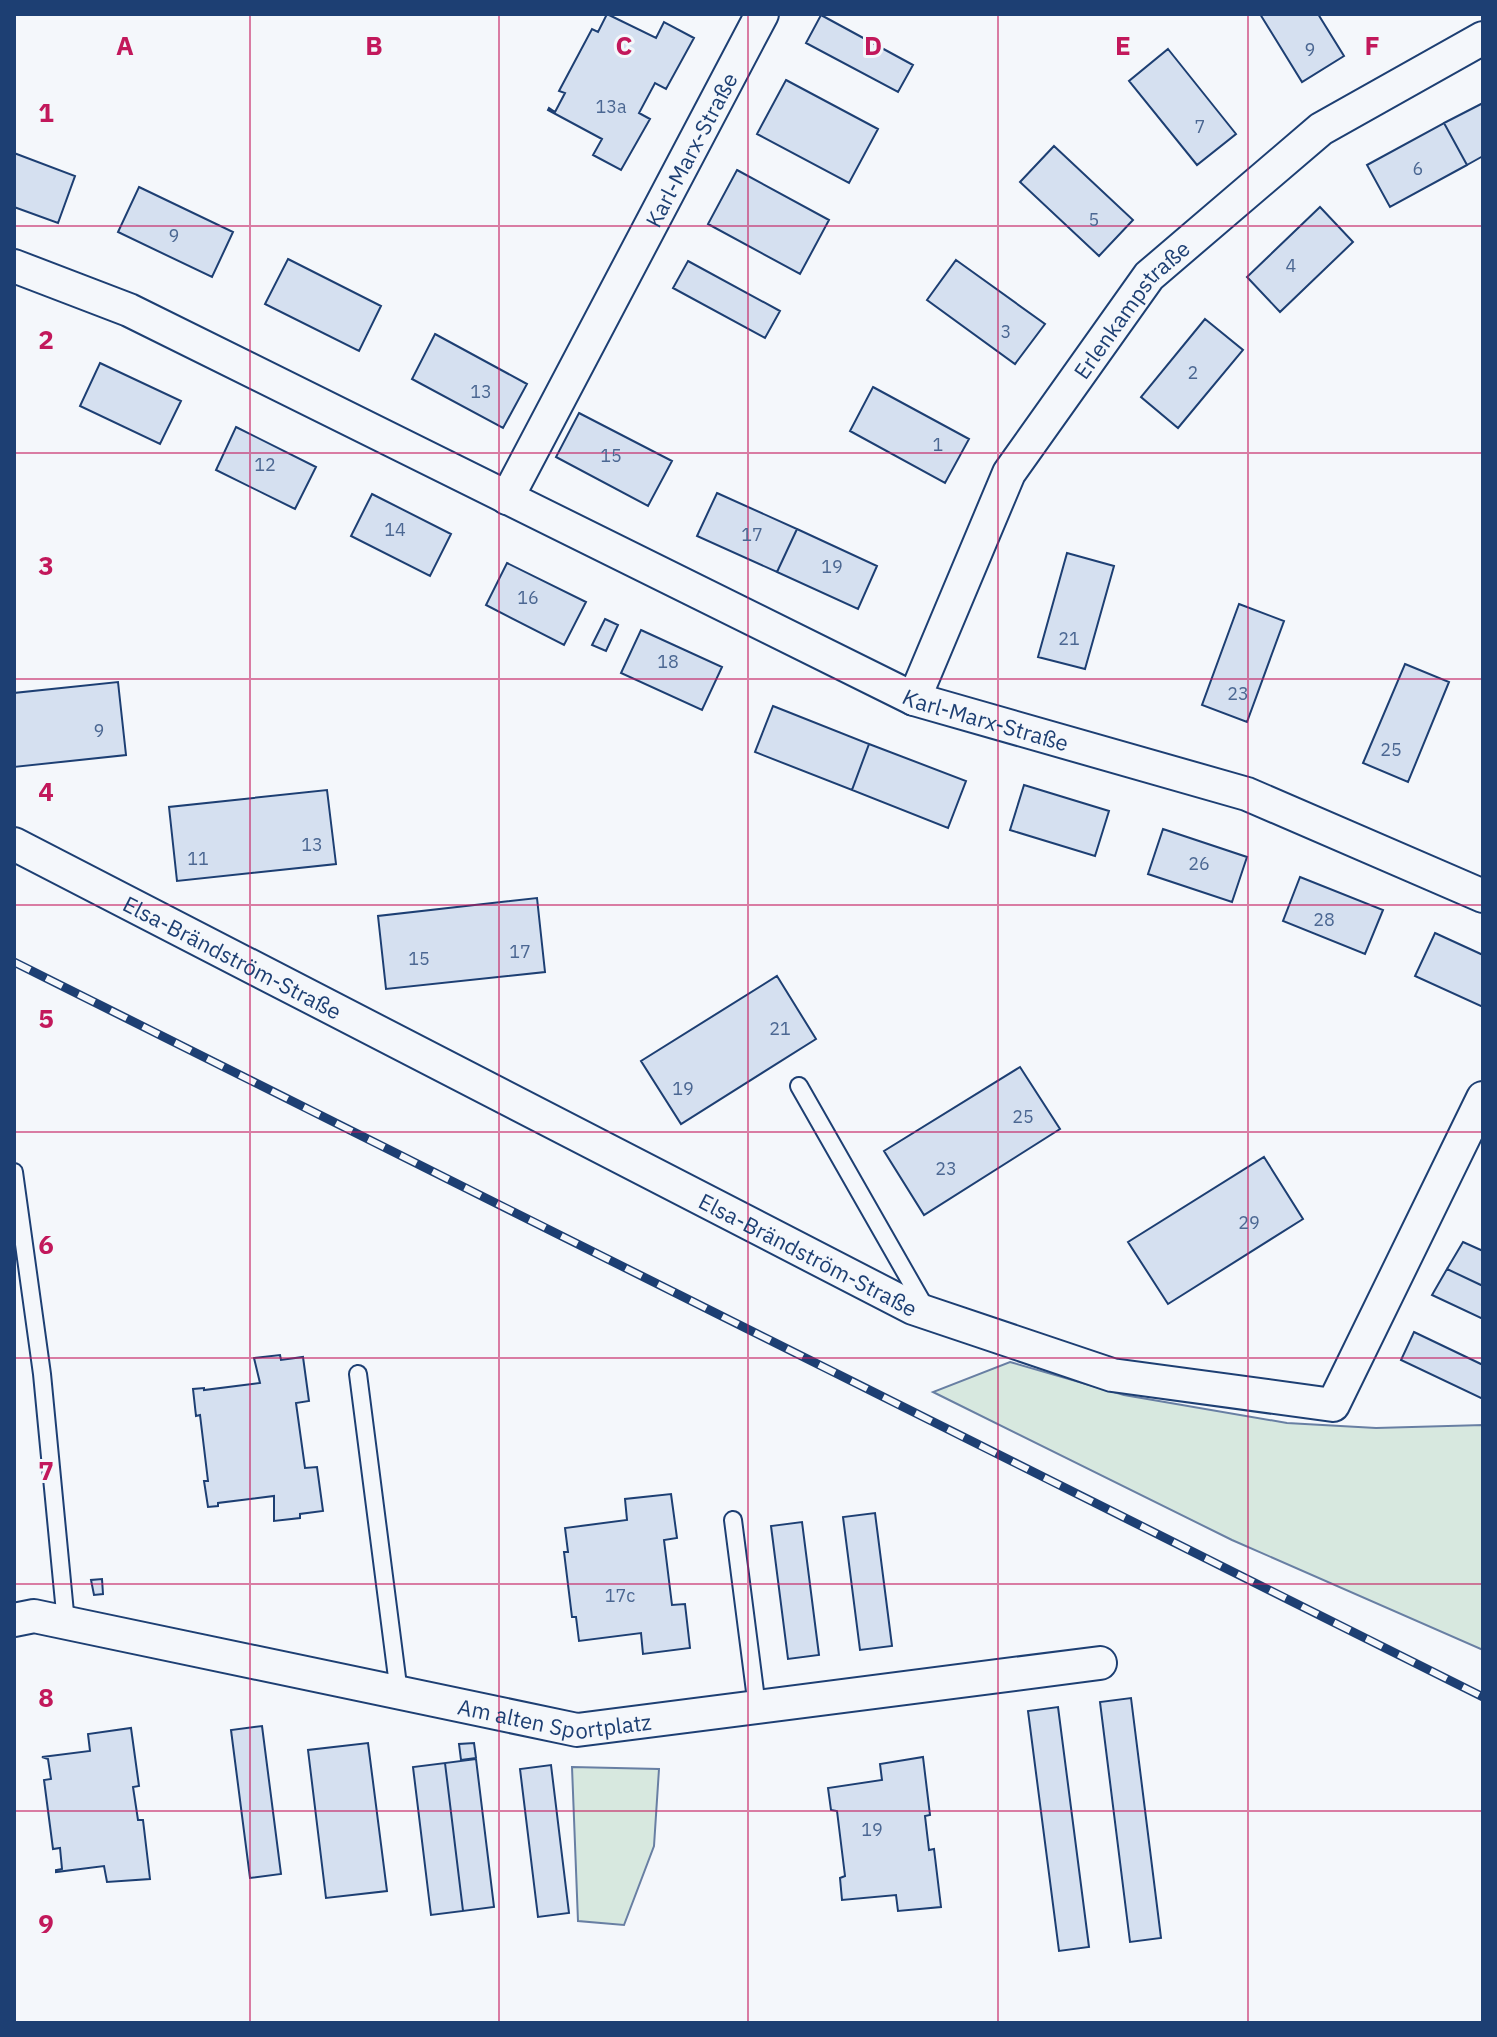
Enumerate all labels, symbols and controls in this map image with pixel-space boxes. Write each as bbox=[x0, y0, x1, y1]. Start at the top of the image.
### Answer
text: A bbox=[116, 28, 134, 62]
text: B bbox=[365, 28, 383, 62]
text: C bbox=[616, 28, 633, 62]
text: D bbox=[864, 28, 882, 62]
text: E bbox=[1115, 28, 1131, 62]
text: F bbox=[1364, 28, 1380, 62]
house number: 9 bbox=[1305, 38, 1315, 61]
street label: Karl-Marx-Straße bbox=[638, 67, 743, 232]
text: 1 bbox=[38, 95, 54, 129]
house number: 13a bbox=[595, 95, 627, 118]
house number: 7 bbox=[1195, 115, 1205, 138]
house number: 6 bbox=[1413, 157, 1423, 180]
house number: 5 bbox=[1089, 208, 1099, 231]
house number: 9 bbox=[169, 224, 179, 247]
street label: Erlenkampstraße bbox=[1066, 233, 1195, 384]
house number: 4 bbox=[1286, 254, 1297, 277]
house number: 3 bbox=[1001, 320, 1011, 343]
text: 2 bbox=[38, 322, 54, 356]
house number: 2 bbox=[1188, 361, 1198, 384]
house number: 13 bbox=[470, 380, 492, 403]
house number: 1 bbox=[933, 433, 943, 456]
house number: 15 bbox=[600, 444, 622, 467]
house number: 12 bbox=[254, 453, 276, 476]
house number: 14 bbox=[384, 518, 406, 541]
house number: 17 bbox=[741, 523, 763, 546]
text: 3 bbox=[38, 548, 54, 582]
house number: 19 bbox=[821, 555, 843, 578]
house number: 16 bbox=[517, 586, 539, 609]
house number: 21 bbox=[1058, 627, 1080, 650]
house number: 18 bbox=[657, 650, 679, 673]
street label: Karl-Marx-Straße bbox=[898, 681, 1072, 757]
house number: 23 bbox=[1227, 682, 1249, 705]
house number: 9 bbox=[94, 719, 104, 742]
house number: 25 bbox=[1380, 738, 1402, 761]
text: 4 bbox=[38, 774, 54, 808]
house number: 13 bbox=[301, 833, 323, 856]
house number: 11 bbox=[187, 847, 209, 870]
house number: 26 bbox=[1188, 852, 1210, 875]
street label: Elsa-Brändström-Straße bbox=[118, 888, 347, 1025]
house number: 28 bbox=[1313, 908, 1335, 931]
house number: 17 bbox=[509, 940, 531, 963]
house number: 15 bbox=[408, 947, 430, 970]
text: 5 bbox=[38, 1001, 54, 1035]
house number: 21 bbox=[769, 1017, 791, 1040]
house number: 19 bbox=[672, 1077, 694, 1100]
house number: 25 bbox=[1012, 1105, 1034, 1128]
house number: 23 bbox=[935, 1157, 957, 1180]
street label: Elsa-Brändström-Straße bbox=[694, 1186, 923, 1322]
house number: 29 bbox=[1238, 1211, 1260, 1234]
text: 6 bbox=[38, 1227, 54, 1261]
text: 7 bbox=[38, 1453, 54, 1487]
house number: 17c bbox=[605, 1584, 635, 1607]
text: 8 bbox=[38, 1680, 54, 1714]
street label: Am alten Sportplatz bbox=[455, 1691, 653, 1745]
house number: 19 bbox=[861, 1818, 883, 1841]
text: 9 bbox=[38, 1906, 54, 1940]

